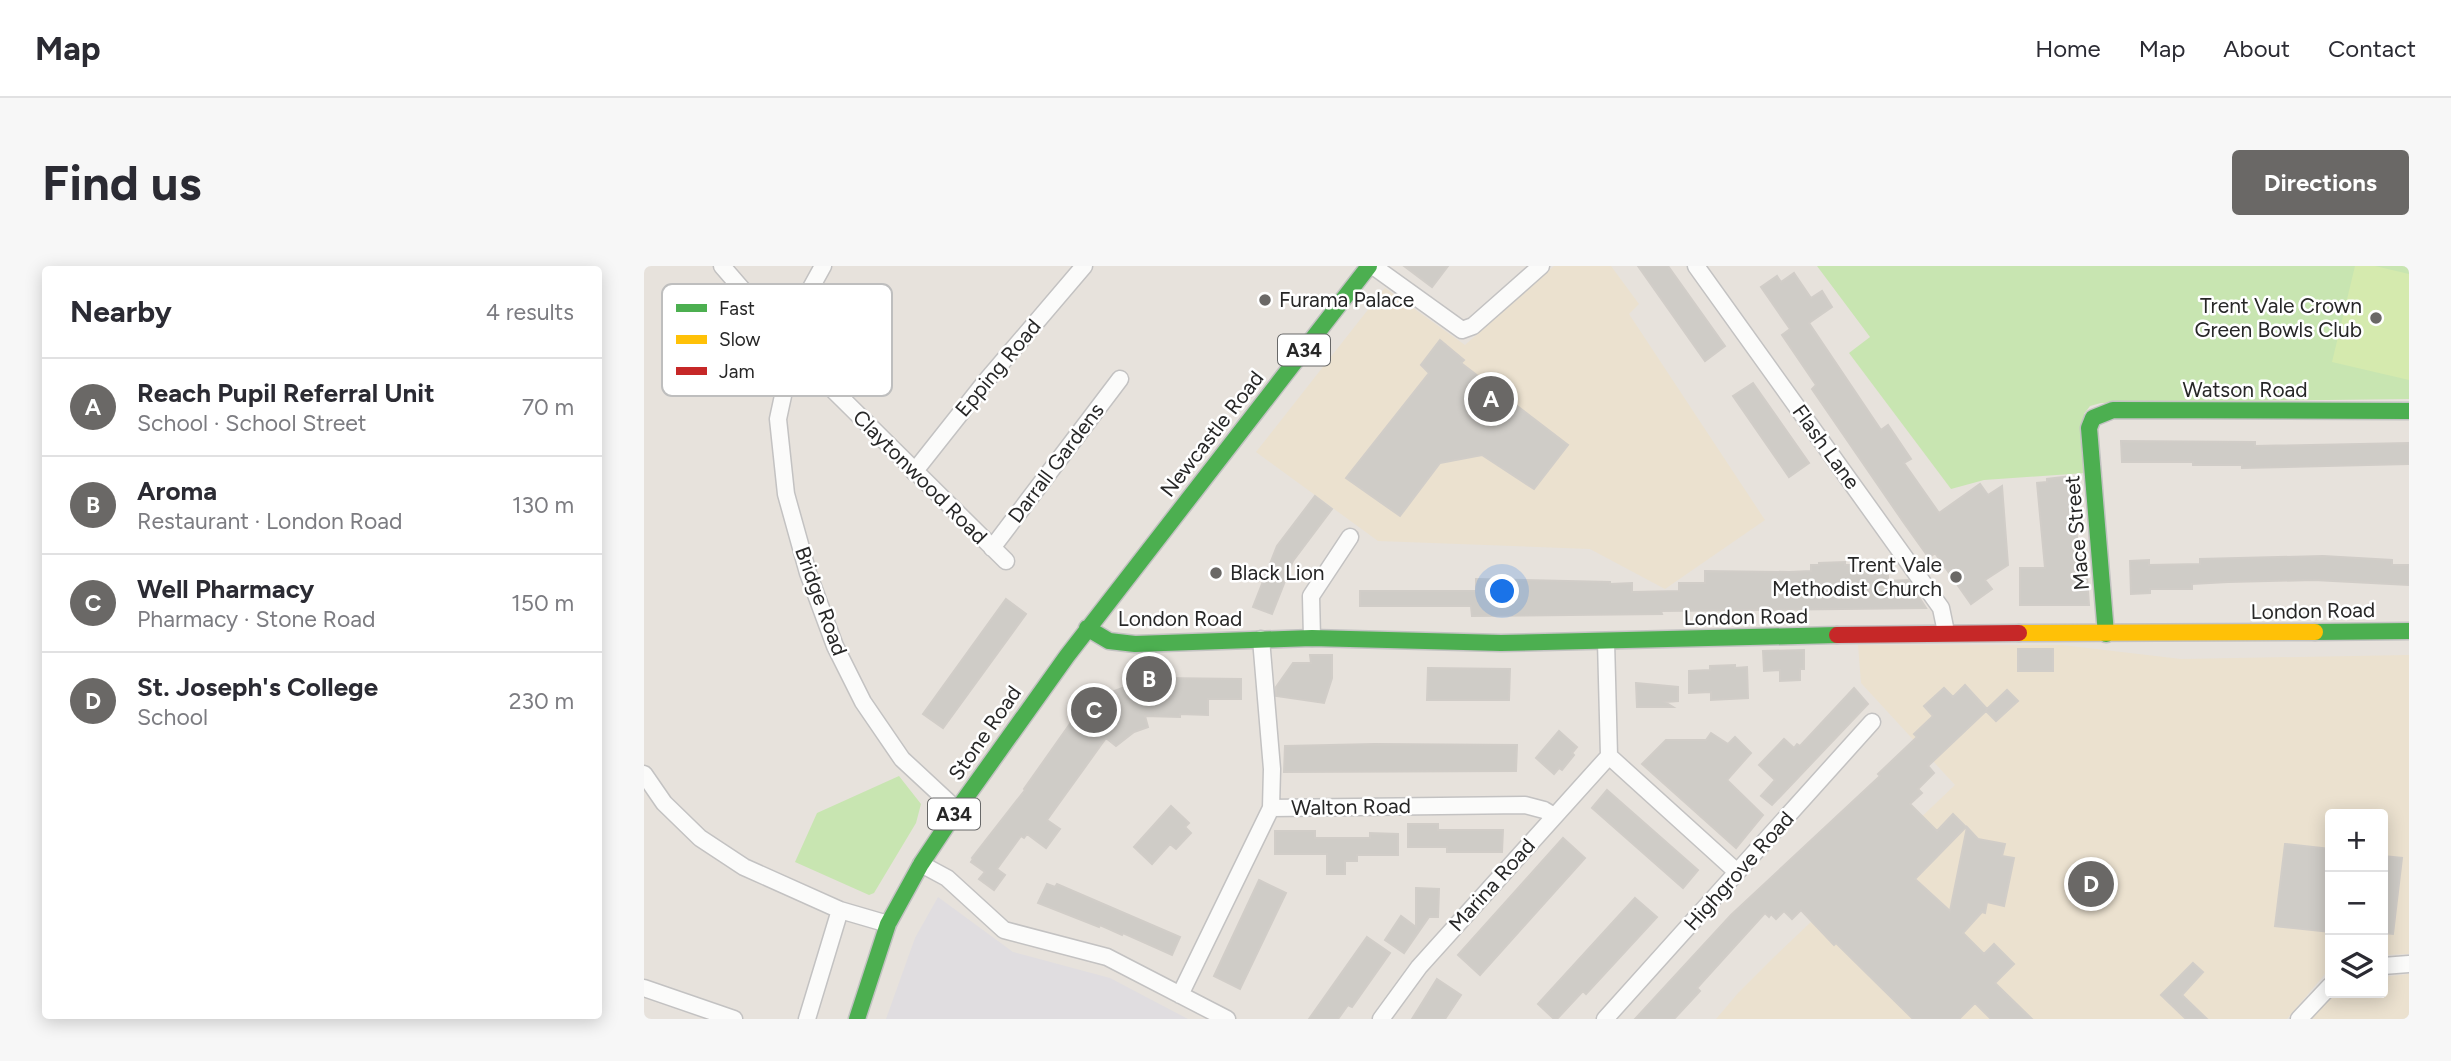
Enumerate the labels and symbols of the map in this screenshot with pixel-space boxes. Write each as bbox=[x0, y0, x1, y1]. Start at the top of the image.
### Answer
legend bbox=[662, 284, 892, 396]
place label: Furama Palace bbox=[1279, 287, 1414, 312]
marker: Furama Palace bbox=[1257, 292, 1273, 308]
place label: Trent Vale Crown Green Bowls Club bbox=[2195, 293, 2362, 342]
text: Fast bbox=[719, 297, 755, 320]
marker: Trent Vale Crown Green Bowls Club bbox=[2368, 310, 2384, 326]
street label: Epping Road bbox=[950, 314, 1046, 422]
text: Slow bbox=[719, 328, 761, 351]
road number: A34 bbox=[1278, 334, 1330, 366]
text: Jam bbox=[719, 360, 755, 383]
street label: Newcastle Road bbox=[1155, 366, 1269, 502]
pin: A bbox=[1468, 373, 1514, 425]
street label: Watson Road bbox=[2182, 377, 2308, 402]
street label: Darrall Gardens bbox=[1002, 398, 1109, 528]
street label: Flash Lane bbox=[1787, 400, 1865, 494]
street label: Claytonwood Road bbox=[848, 404, 993, 549]
street label: Mace Street bbox=[2059, 474, 2094, 592]
street label: Bridge Road bbox=[790, 543, 853, 659]
place label: Trent Vale Methodist Church bbox=[1772, 552, 1942, 601]
place label: Black Lion bbox=[1230, 560, 1325, 585]
marker: Black Lion bbox=[1208, 565, 1224, 581]
marker: Trent Vale Methodist Church bbox=[1948, 569, 1964, 585]
your location bbox=[1485, 574, 1519, 608]
street label: London Road bbox=[2251, 597, 2375, 624]
street label: London Road bbox=[1684, 603, 1808, 630]
street label: London Road bbox=[1118, 606, 1242, 631]
pin: B bbox=[1126, 653, 1172, 705]
street label: Stone Road bbox=[943, 681, 1026, 785]
pin: C bbox=[1071, 684, 1117, 736]
street label: Walton Road bbox=[1291, 793, 1411, 820]
road number: A34 bbox=[928, 799, 980, 830]
street label: Highgrove Road bbox=[1679, 806, 1799, 935]
street label: Marina Road bbox=[1443, 833, 1540, 936]
pin: D bbox=[2068, 858, 2114, 910]

